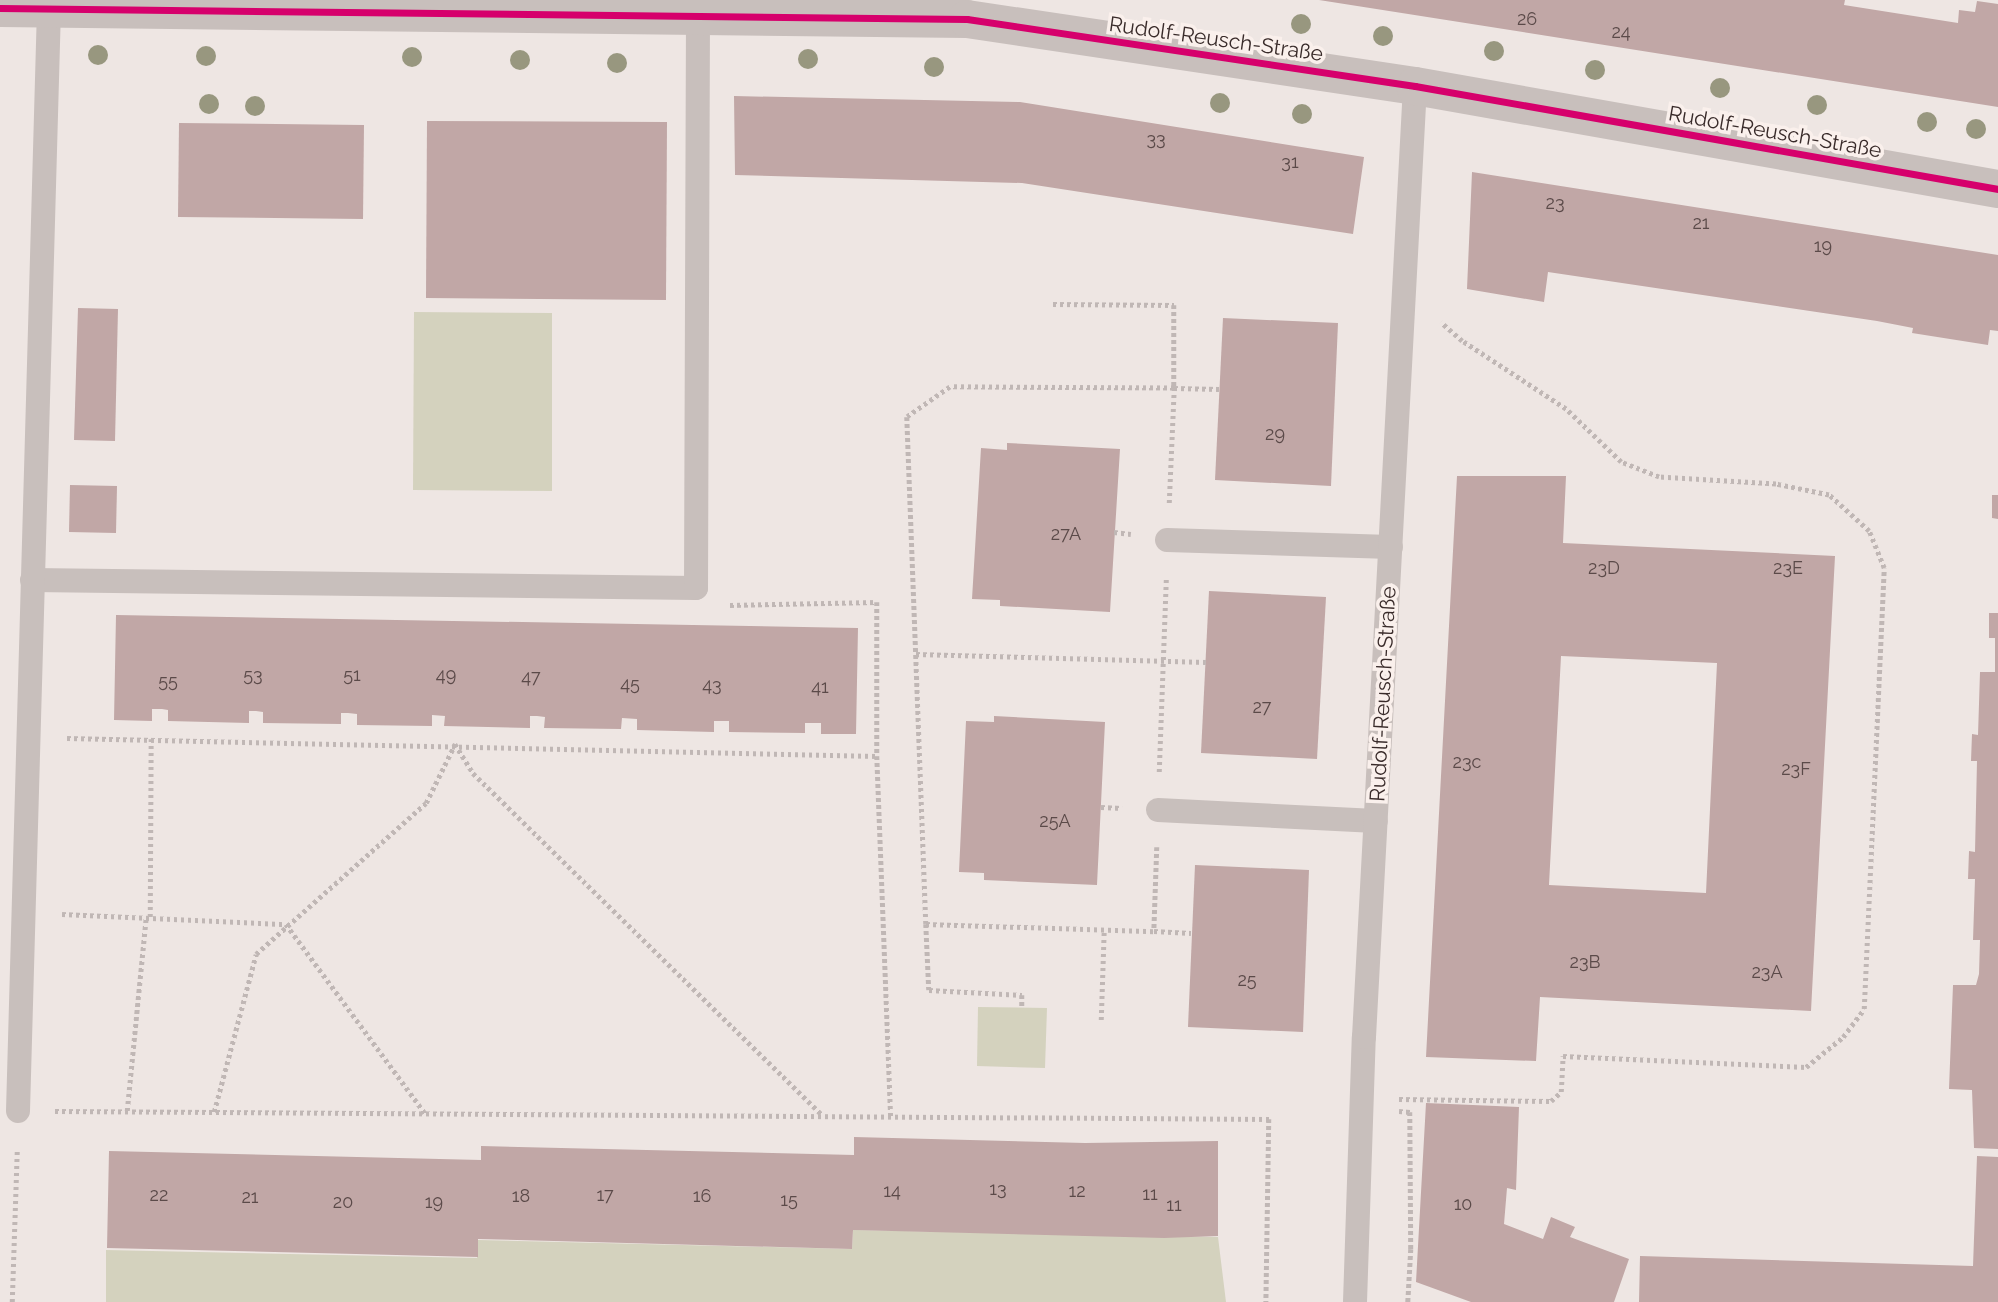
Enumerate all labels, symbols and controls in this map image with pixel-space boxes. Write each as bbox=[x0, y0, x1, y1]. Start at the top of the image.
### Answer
house number: 26 bbox=[1517, 8, 1537, 30]
street label: Rudolf-Reusch-Straße bbox=[1107, 12, 1325, 66]
house number: 24 bbox=[1611, 21, 1631, 43]
street label: Rudolf-Reusch-Straße bbox=[1667, 101, 1883, 163]
house number: 33 bbox=[1146, 128, 1166, 150]
house number: 31 bbox=[1281, 151, 1299, 173]
house number: 23 bbox=[1546, 192, 1564, 214]
house number: 21 bbox=[1692, 212, 1710, 234]
house number: 19 bbox=[1814, 235, 1832, 257]
house number: 29 bbox=[1265, 423, 1285, 445]
house number: 27A bbox=[1051, 523, 1081, 545]
house number: 23D bbox=[1588, 557, 1620, 579]
house number: 23E bbox=[1773, 557, 1803, 579]
street label: Rudolf-Reusch-Straße bbox=[1365, 586, 1401, 802]
house number: 53 bbox=[243, 664, 263, 686]
house number: 51 bbox=[343, 664, 361, 686]
house number: 49 bbox=[436, 664, 456, 686]
house number: 47 bbox=[521, 666, 541, 688]
house number: 55 bbox=[158, 670, 178, 692]
house number: 45 bbox=[620, 673, 640, 695]
house number: 43 bbox=[702, 674, 722, 696]
house number: 41 bbox=[811, 676, 829, 698]
house number: 27 bbox=[1252, 696, 1272, 718]
house number: 23c bbox=[1453, 751, 1481, 773]
house number: 23F bbox=[1781, 758, 1811, 780]
house number: 25A bbox=[1039, 810, 1071, 832]
house number: 23B bbox=[1570, 951, 1600, 973]
house number: 23A bbox=[1751, 961, 1783, 983]
house number: 25 bbox=[1237, 969, 1257, 991]
house number: 13 bbox=[989, 1178, 1007, 1200]
house number: 14 bbox=[883, 1180, 901, 1202]
house number: 12 bbox=[1068, 1180, 1086, 1202]
house number: 11 bbox=[1142, 1183, 1158, 1205]
house number: 22 bbox=[150, 1184, 168, 1206]
house number: 17 bbox=[596, 1184, 614, 1206]
house number: 18 bbox=[512, 1185, 530, 1207]
house number: 16 bbox=[693, 1185, 711, 1207]
house number: 21 bbox=[241, 1186, 259, 1208]
house number: 15 bbox=[780, 1189, 798, 1211]
house number: 20 bbox=[333, 1191, 353, 1213]
house number: 19 bbox=[425, 1191, 443, 1213]
house number: 10 bbox=[1454, 1193, 1472, 1215]
house number: 11 bbox=[1166, 1194, 1182, 1216]

